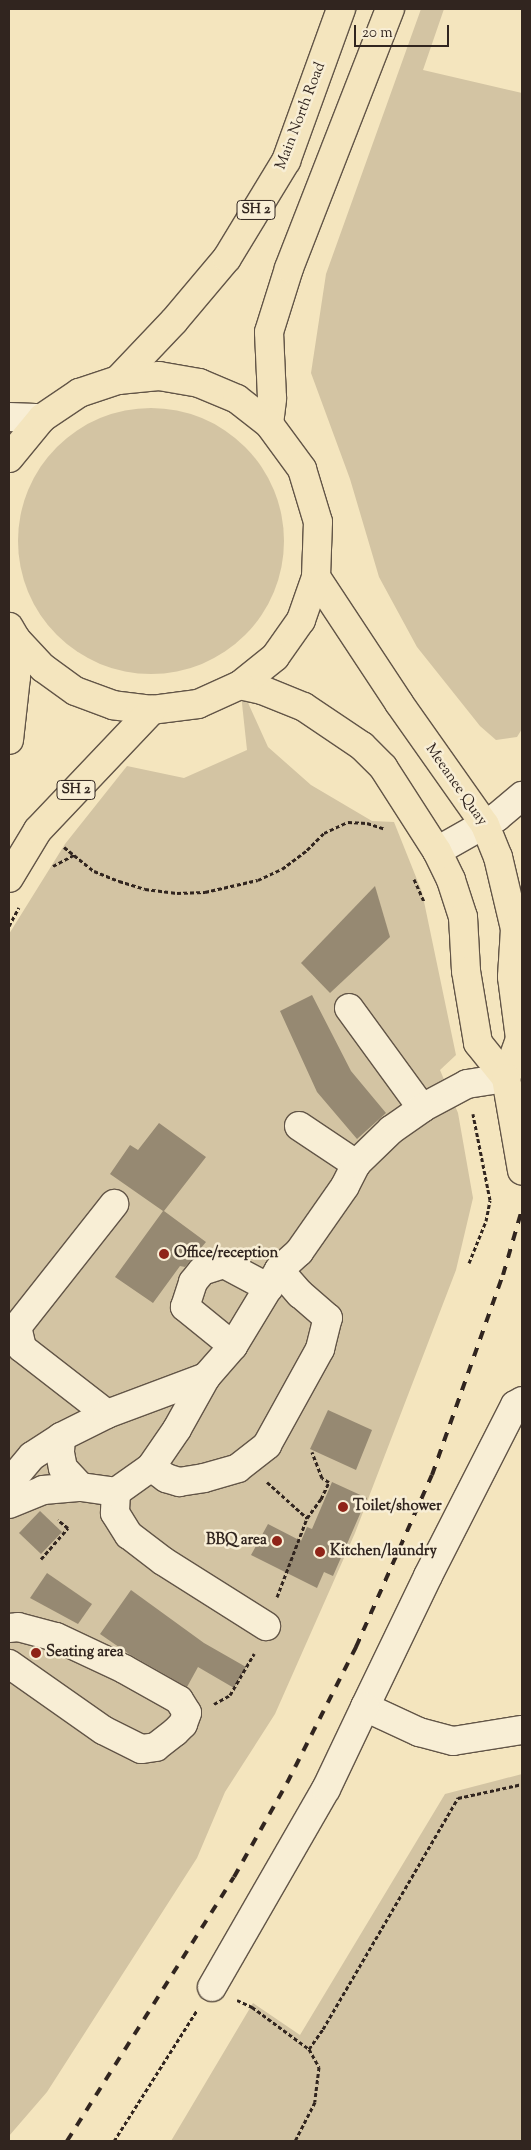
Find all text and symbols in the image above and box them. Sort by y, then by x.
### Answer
scale bar [356,15,451,47]
text: 20 m [362,23,393,44]
street label: Main North Road [272,60,330,172]
road number: SH 2 [236,198,276,222]
street label: Meeanee Quay [421,741,491,829]
road number: SH 2 [56,778,96,802]
place label: Office/reception [174,1245,278,1263]
marker: Office/reception [158,1248,170,1260]
place label: Toilet/shower [353,1498,442,1516]
marker: Toilet/shower [337,1501,349,1513]
place label: BBQ area [206,1532,267,1550]
marker: BBQ area [271,1535,283,1547]
place label: Kitchen/laundry [330,1543,437,1561]
marker: Kitchen/laundry [314,1546,326,1558]
place label: Seating area [46,1644,124,1662]
marker: Seating area [30,1647,42,1659]

